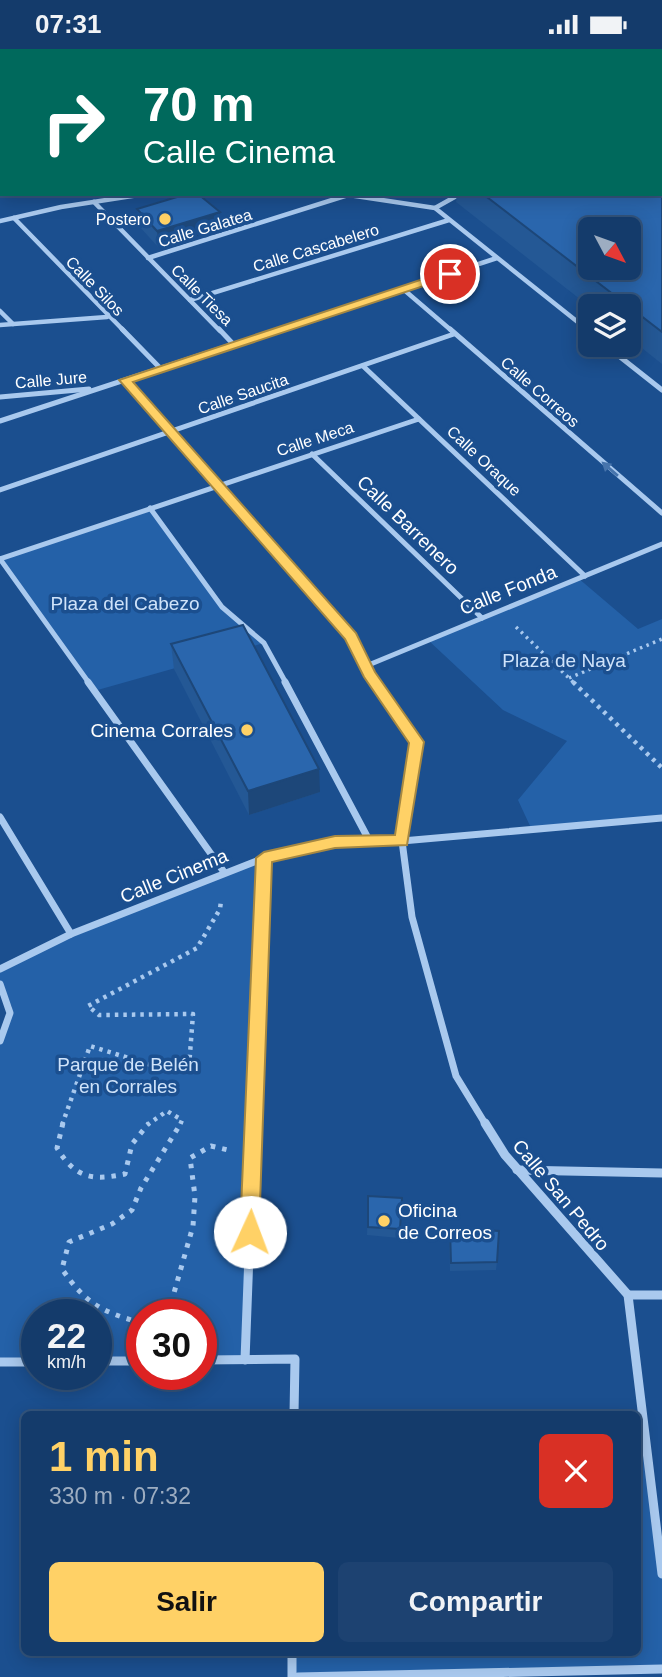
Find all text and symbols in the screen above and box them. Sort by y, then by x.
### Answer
text: 07:31 [35,9,102,39]
icon: right [28,77,119,168]
text: 70 m [143,77,255,131]
text: Calle Cinema [143,134,335,170]
street label: Calle Galatea [156,206,254,250]
place label: Postero [96,211,151,228]
marker: Postero [157,211,173,227]
north arrow [578,217,640,280]
map controls [578,217,641,357]
street label: Calle Cascabelero [251,221,381,275]
pin [420,244,480,304]
street label: Calle Silos [63,253,127,319]
icon: arrive [431,255,469,293]
street label: Calle Tiesa [168,261,236,329]
button: layers [578,294,641,357]
street label: Calle Correos [498,353,582,431]
street label: Calle Jure [14,368,88,392]
street label: Calle Saucita [196,371,290,417]
street label: Calle Meca [274,419,356,459]
street label: Calle Oraque [444,423,524,499]
one-way arrow [602,462,619,477]
street label: Calle Barrenero [353,471,463,579]
street label: Calle Fonda [457,561,560,619]
park label: Plaza del Cabezo [51,593,199,614]
park label: Plaza de Naya [502,650,626,671]
place label: Cinema Corrales [90,720,233,741]
marker: Cinema Corrales [239,722,255,738]
street label: Calle Cinema [117,845,231,907]
park label: Parque de Belén en Corrales [57,1054,199,1097]
street label: Calle San Pedro [508,1135,614,1255]
position arrow [213,1195,287,1269]
place label: Oficina de Correos [398,1200,492,1243]
marker: Oficina de Correos [376,1213,392,1229]
speed limit sign: 30 [126,1299,217,1390]
text: 22 [47,1316,86,1355]
text: km/h [47,1352,86,1372]
text: 1 min [49,1433,159,1480]
button: close [539,1434,613,1508]
text: 330 m · 07:32 [49,1483,191,1509]
button: Salir [49,1562,324,1642]
button: Compartir [338,1562,613,1642]

